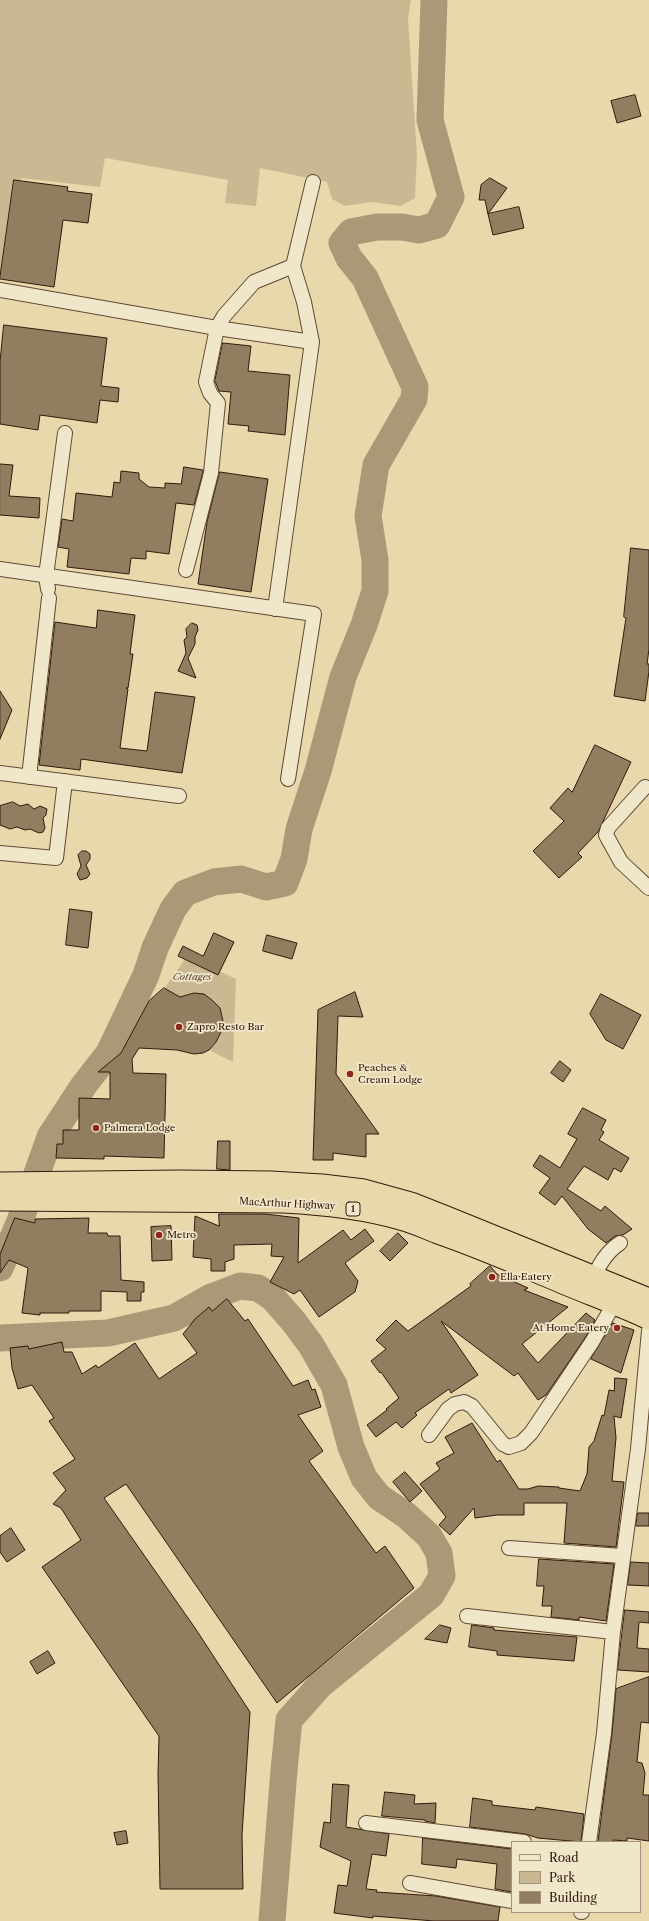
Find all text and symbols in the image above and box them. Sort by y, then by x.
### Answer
park label: Cottages [172,971,212,983]
place label: Zapro Resto Bar [187,1021,264,1033]
marker: Zapro Resto Bar [174,1022,184,1032]
place label: Peaches & Cream Lodge [358,1062,422,1086]
marker: Peaches & Cream Lodge [345,1069,355,1079]
place label: Palmera Lodge [104,1122,175,1134]
marker: Palmera Lodge [91,1123,101,1133]
street label: MacArthur Highway [239,1195,335,1213]
road number: 1 [346,1202,360,1216]
place label: Metro [167,1229,196,1241]
marker: Metro [154,1230,164,1240]
place label: Ella Eatery [500,1271,552,1283]
marker: Ella Eatery [487,1272,497,1282]
place label: At Home Eatery [532,1322,609,1334]
marker: At Home Eatery [612,1323,622,1333]
legend [511,1841,641,1913]
text: Road [549,1850,579,1865]
text: Park [549,1870,575,1885]
text: Building [549,1890,597,1905]

